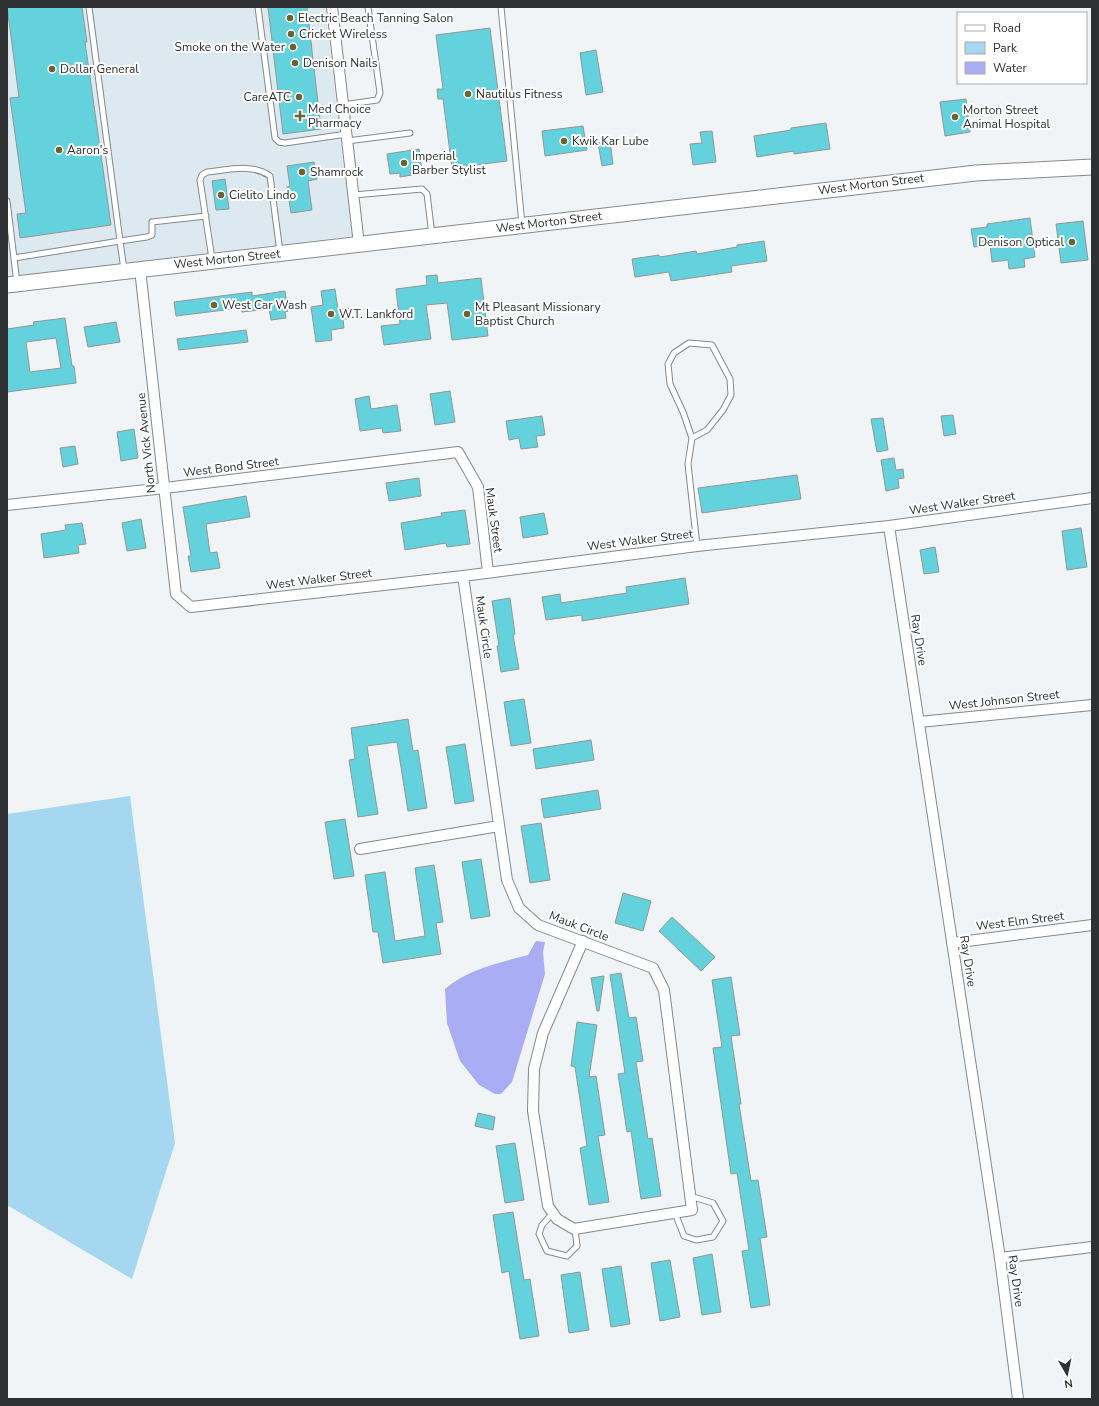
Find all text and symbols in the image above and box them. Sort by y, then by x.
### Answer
place label: Electric Beach Tanning Salon [298,10,453,26]
legend [957,12,1087,84]
marker: Electric Beach Tanning Salon [285,13,295,23]
text: Road [993,20,1021,36]
place label: Cricket Wireless [299,26,387,42]
marker: Cricket Wireless [286,29,296,39]
place label: Smoke on the Water [175,39,286,55]
text: Park [993,40,1018,56]
marker: Smoke on the Water [288,42,298,52]
place label: Denison Nails [303,55,378,71]
marker: Denison Nails [290,58,300,68]
text: Water [993,60,1027,76]
place label: Dollar General [60,61,139,77]
marker: Dollar General [47,64,57,74]
place label: Nautilus Fitness [476,86,563,102]
place label: CareATC [244,89,291,105]
marker: Nautilus Fitness [463,89,473,99]
marker: CareATC [294,92,304,102]
place label: Med Choice Pharmacy [308,101,371,131]
place label: Morton Street Animal Hospital [963,102,1051,132]
marker: Med Choice Pharmacy [295,111,305,121]
marker: Morton Street Animal Hospital [950,112,960,122]
place label: Kwik Kar Lube [572,133,649,149]
marker: Kwik Kar Lube [559,136,569,146]
place label: Aaron's [67,142,108,158]
marker: Aaron's [54,145,64,155]
place label: Imperial Barber Stylist [412,148,486,178]
marker: Imperial Barber Stylist [399,158,409,168]
place label: Shamrock [310,164,364,180]
marker: Shamrock [297,167,307,177]
street label: West Morton Street [817,169,926,198]
place label: Cielito Lindo [229,187,297,203]
marker: Cielito Lindo [216,190,226,200]
street label: West Morton Street [495,207,604,236]
place label: Denison Optical [978,234,1064,250]
marker: Denison Optical [1067,237,1077,247]
street label: West Morton Street [173,245,282,273]
place label: West Car Wash [222,297,307,313]
place label: Mt Pleasant Missionary Baptist Church [475,299,601,329]
marker: West Car Wash [209,300,219,310]
place label: W.T. Lankford [339,306,413,322]
marker: W.T. Lankford [326,309,336,319]
marker: Mt Pleasant Missionary Baptist Church [462,309,472,319]
street label: North Vick Avenue [133,392,159,494]
street label: West Bond Street [182,453,281,481]
street label: Mauk Street [482,487,507,554]
street label: West Walker Street [908,488,1017,518]
street label: West Walker Street [586,525,695,554]
street label: West Walker Street [265,564,374,593]
street label: Mauk Circle [472,595,496,659]
street label: Ray Drive [907,613,931,667]
street label: West Johnson Street [948,686,1061,714]
street label: Mauk Circle [547,907,611,945]
street label: West Elm Street [975,908,1066,934]
street label: Ray Drive [956,934,980,988]
street label: Ray Drive [1004,1254,1028,1308]
north arrow [1047,1354,1087,1394]
text: N [1063,1375,1074,1391]

